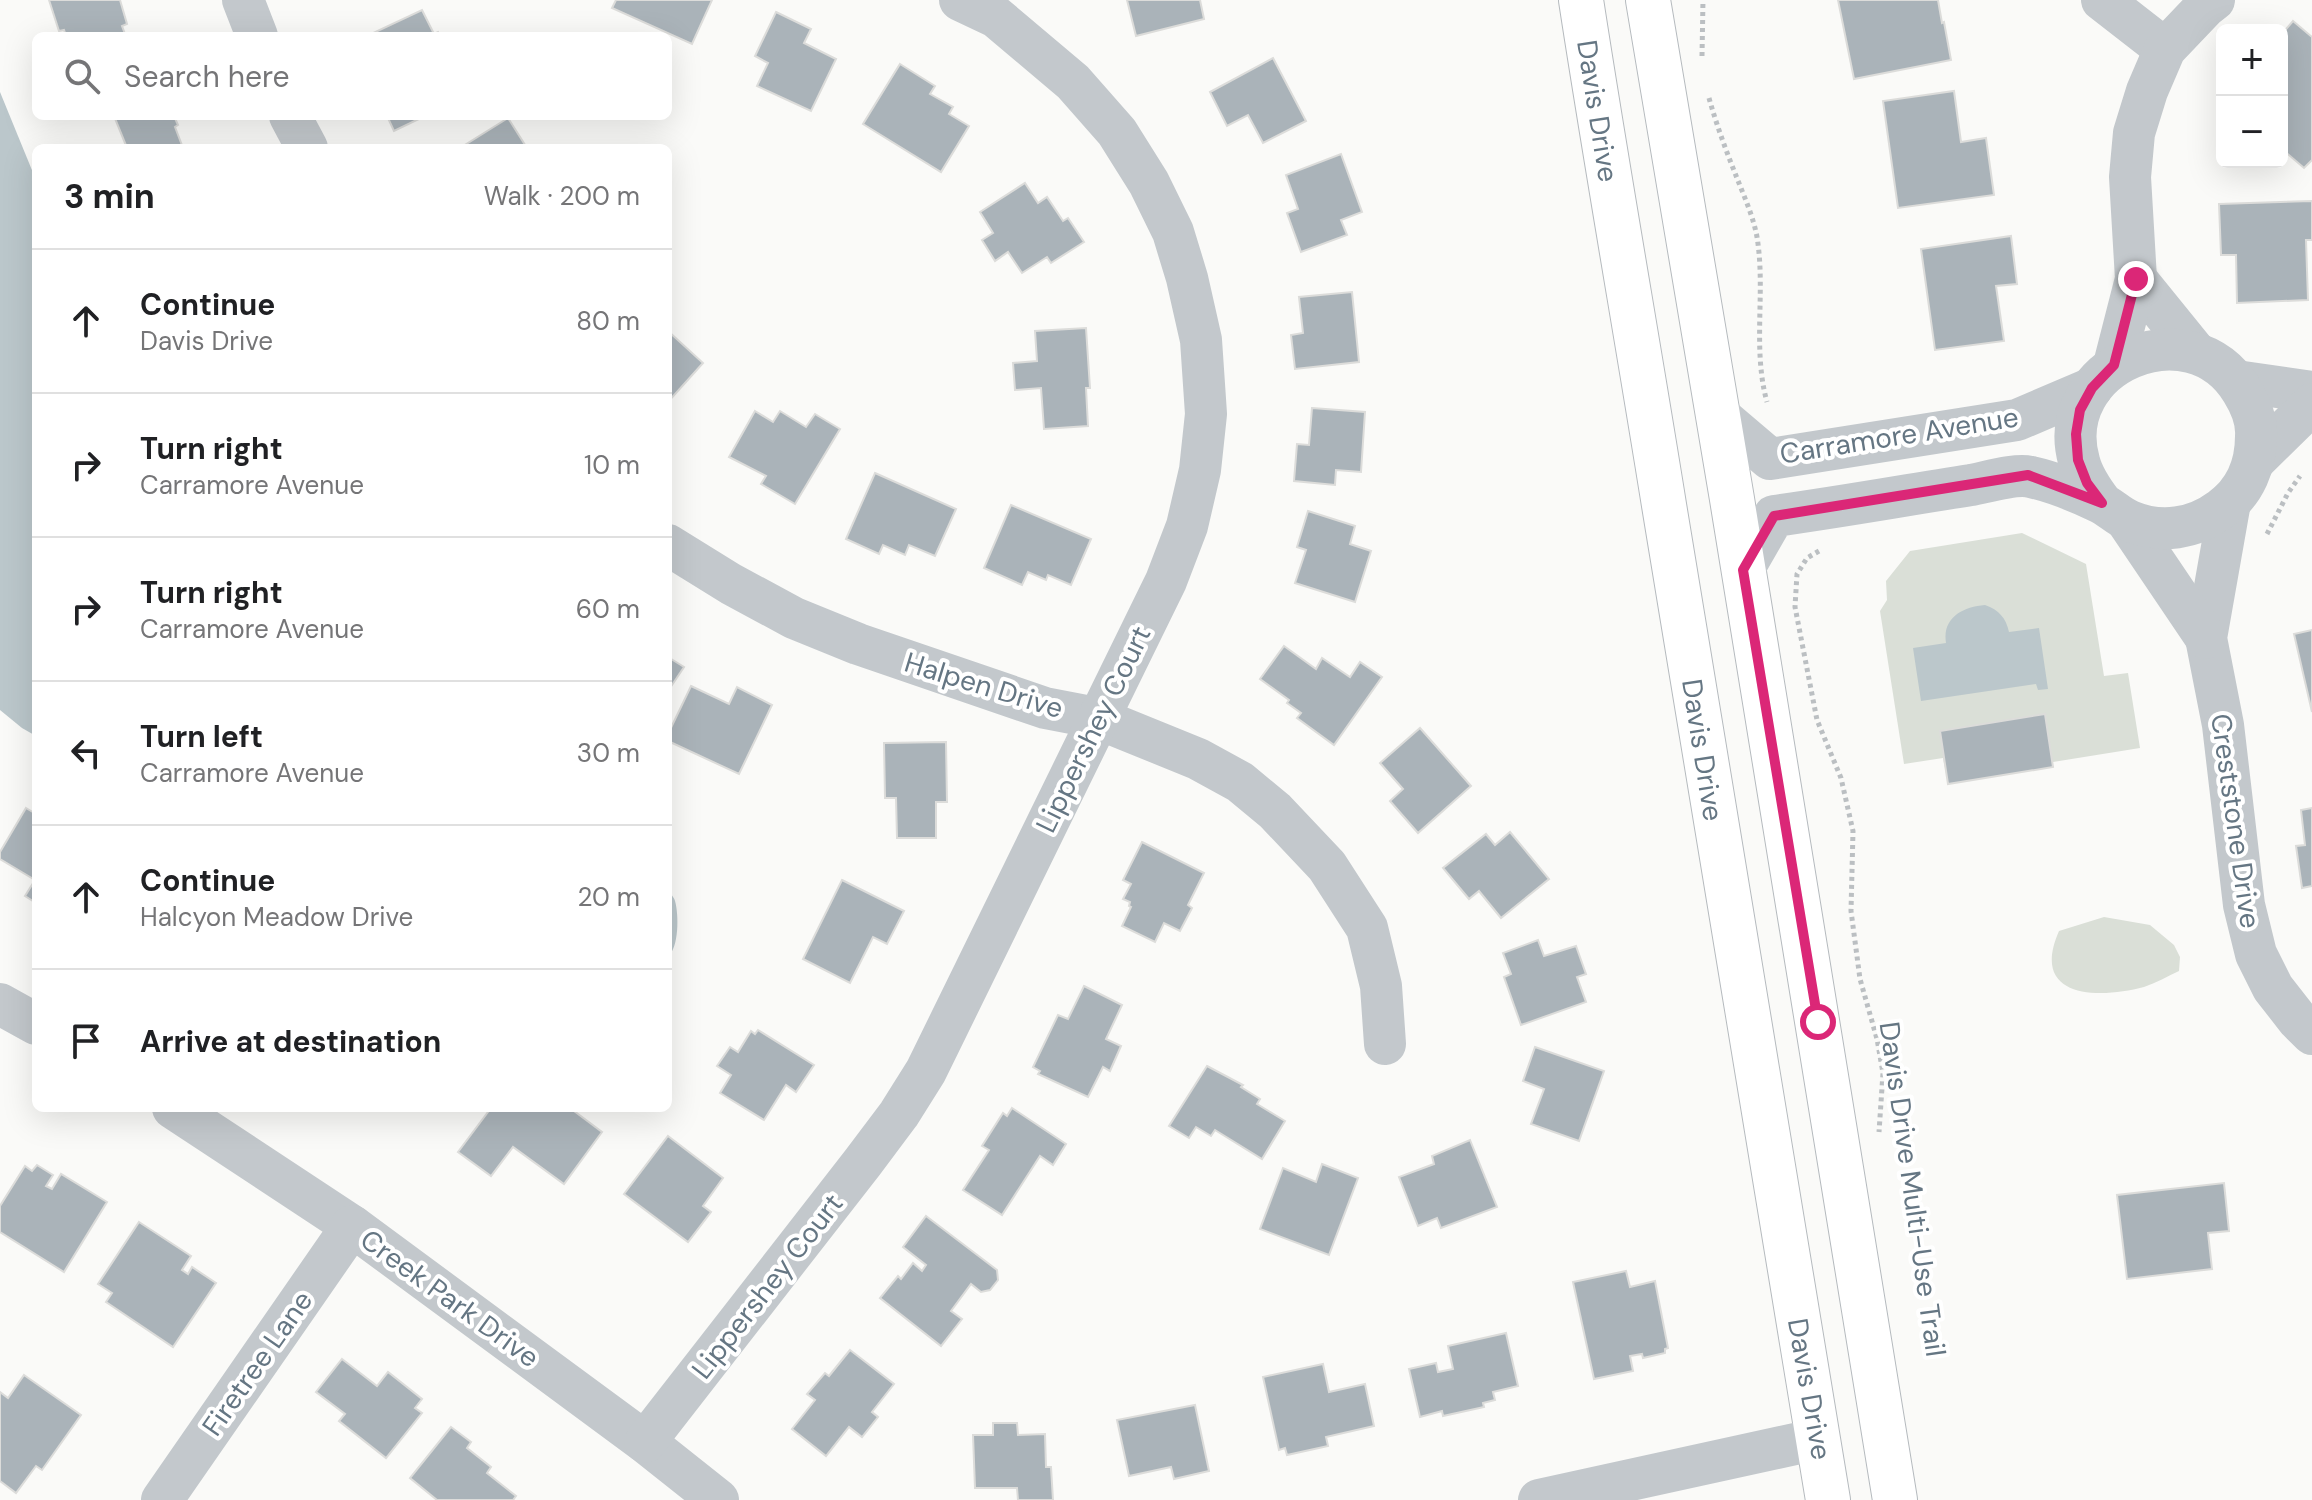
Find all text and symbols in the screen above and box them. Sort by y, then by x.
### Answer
map controls [2216,24,2288,168]
button: + [2216,24,2288,96]
search box [32,32,672,120]
street label: Davis Drive [1568,37,1627,185]
icon: search [60,54,104,98]
text: Search here [124,57,290,96]
button: − [2216,96,2288,168]
text: 3 min [64,174,155,219]
text: Walk · 200 m [484,179,640,213]
route end [2118,261,2154,297]
text: Continue [140,285,275,324]
icon: ahead [64,299,108,343]
text: 80 m [576,304,640,338]
text: Davis Drive [140,324,273,358]
street label: Carramore Avenue [1777,398,2021,473]
text: Turn right [140,429,283,468]
icon: right [64,443,108,487]
text: 10 m [584,448,640,482]
text: Carramore Avenue [140,468,364,502]
text: Turn right [140,573,283,612]
icon: right [64,587,108,631]
text: 60 m [576,592,640,626]
text: Carramore Avenue [140,612,364,646]
street label: Lippershey Court [1027,620,1159,839]
street label: Halpen Drive [900,644,1068,727]
street label: Davis Drive [1673,676,1732,824]
street label: Creststone Drive [2202,711,2269,931]
text: Turn left [140,717,263,756]
icon: left [64,731,108,775]
text: 30 m [577,736,640,770]
text: Carramore Avenue [140,756,364,790]
text: Continue [140,861,275,900]
icon: ahead [64,875,108,919]
text: 20 m [577,880,640,914]
text: Halcyon Meadow Drive [140,900,413,934]
route start [1800,1004,1836,1040]
icon: arrive [64,1019,108,1063]
street label: Davis Drive Multi-Use Trail [1871,1019,1954,1359]
text: Arrive at destination [140,1022,441,1061]
street label: Lippershey Court [683,1186,851,1386]
street label: Creek Park Drive [353,1221,546,1376]
street label: Firetree Lane [194,1283,321,1443]
street label: Davis Drive [1779,1315,1840,1463]

